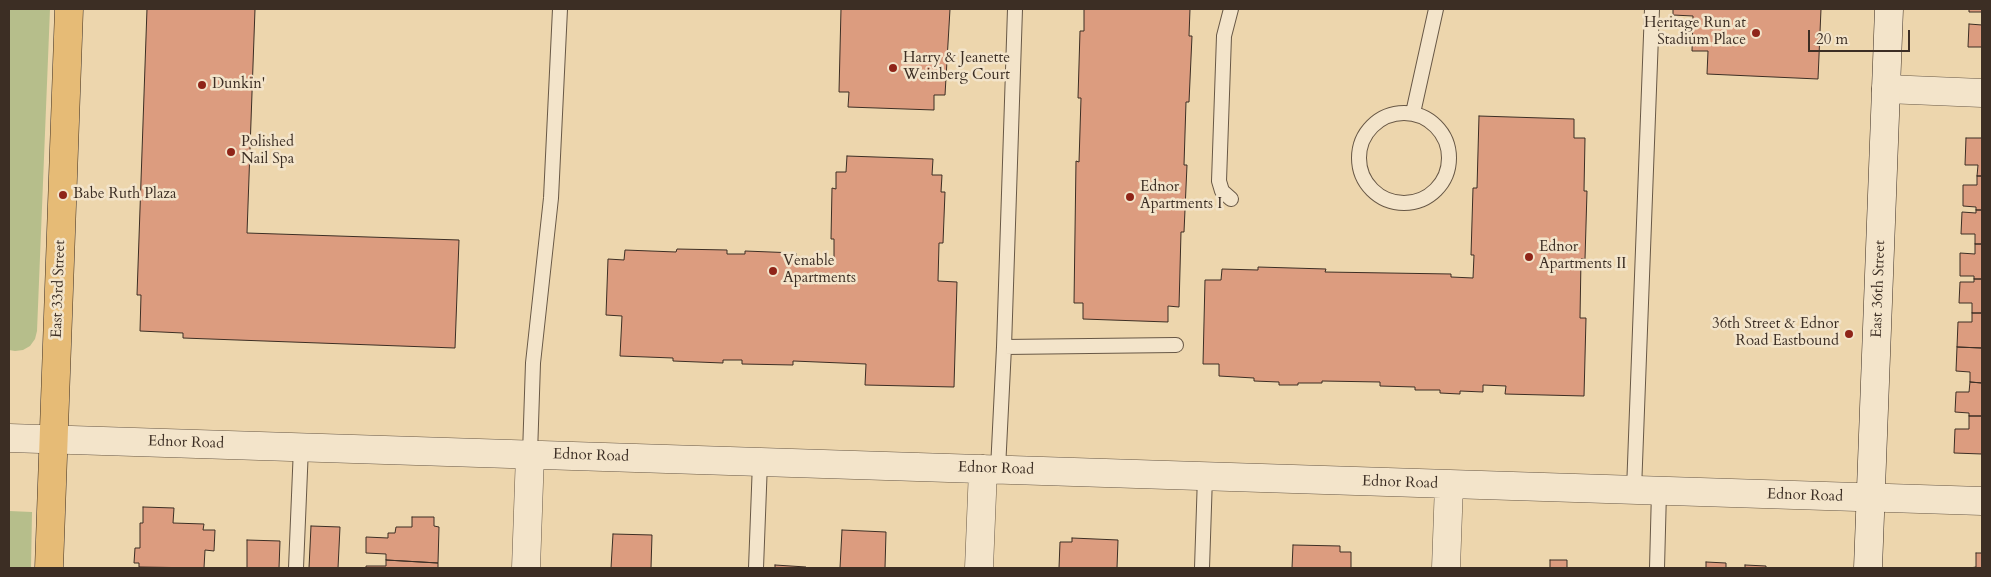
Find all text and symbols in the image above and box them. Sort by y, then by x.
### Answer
place label: Heritage Run at Stadium Place [1644,15,1746,50]
scale bar [1811,20,1914,52]
marker: Heritage Run at Stadium Place [1750,27,1762,39]
text: 20 m [1816,29,1848,49]
place label: Harry & Jeanette Weinberg Court [903,50,1010,85]
marker: Harry & Jeanette Weinberg Court [887,62,899,74]
place label: Dunkin' [212,76,265,94]
marker: Dunkin' [196,79,208,91]
place label: Polished Nail Spa [241,134,294,169]
marker: Polished Nail Spa [225,146,237,158]
place label: Ednor Apartments I [1140,179,1222,214]
place label: Babe Ruth Plaza [73,186,177,204]
marker: Babe Ruth Plaza [57,189,69,201]
marker: Ednor Apartments I [1124,191,1136,203]
street label: East 33rd Street [48,239,70,339]
place label: Ednor Apartments II [1539,239,1626,274]
street label: East 36th Street [1868,240,1890,338]
marker: Ednor Apartments II [1523,251,1535,263]
place label: Venable Apartments [783,253,856,288]
marker: Venable Apartments [767,265,779,277]
place label: 36th Street & Ednor Road Eastbound [1712,316,1839,351]
marker: 36th Street & Ednor Road Eastbound [1843,328,1855,340]
street label: Ednor Road [148,433,224,453]
street label: Ednor Road [553,446,629,466]
street label: Ednor Road [958,459,1034,479]
street label: Ednor Road [1362,473,1438,493]
street label: Ednor Road [1767,486,1843,506]

